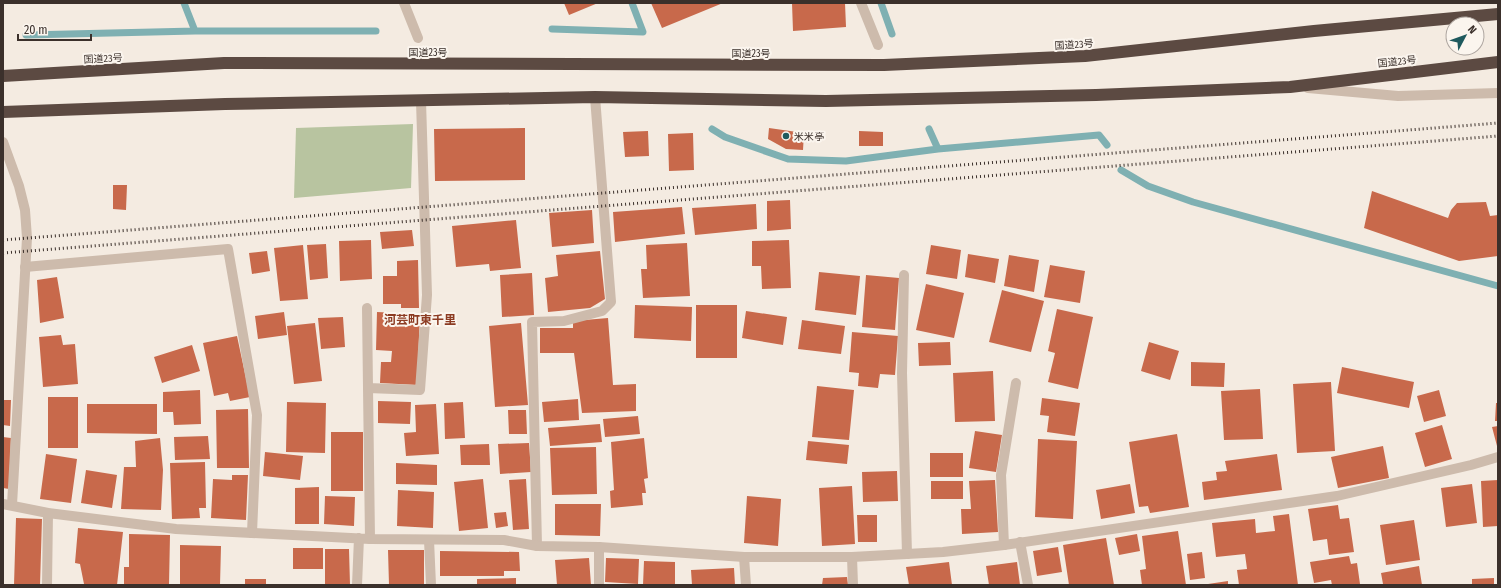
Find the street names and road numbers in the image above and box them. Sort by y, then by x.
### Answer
street label: 国道23号 [1054,38,1094,52]
street label: 国道23号 [409,47,447,59]
street label: 国道23号 [732,48,770,60]
street label: 国道23号 [83,52,123,66]
street label: 国道23号 [1377,54,1417,70]

